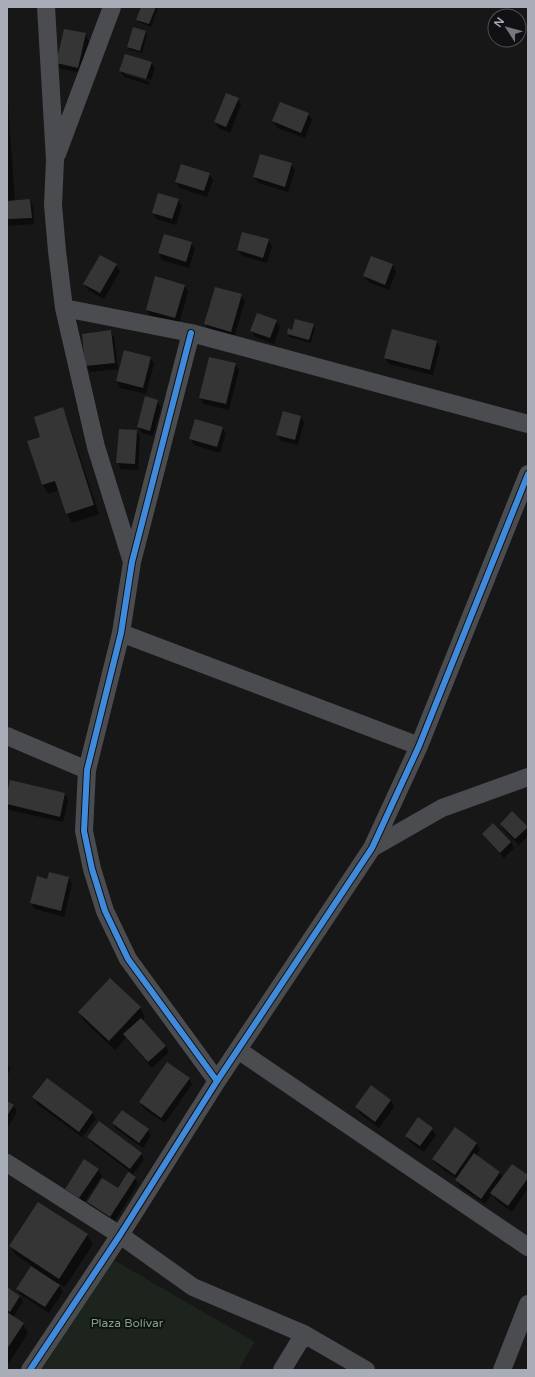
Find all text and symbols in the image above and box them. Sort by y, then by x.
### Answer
north arrow [487,8,527,48]
text: N [491,15,507,30]
park label: Plaza Bolívar [91,1316,164,1330]

